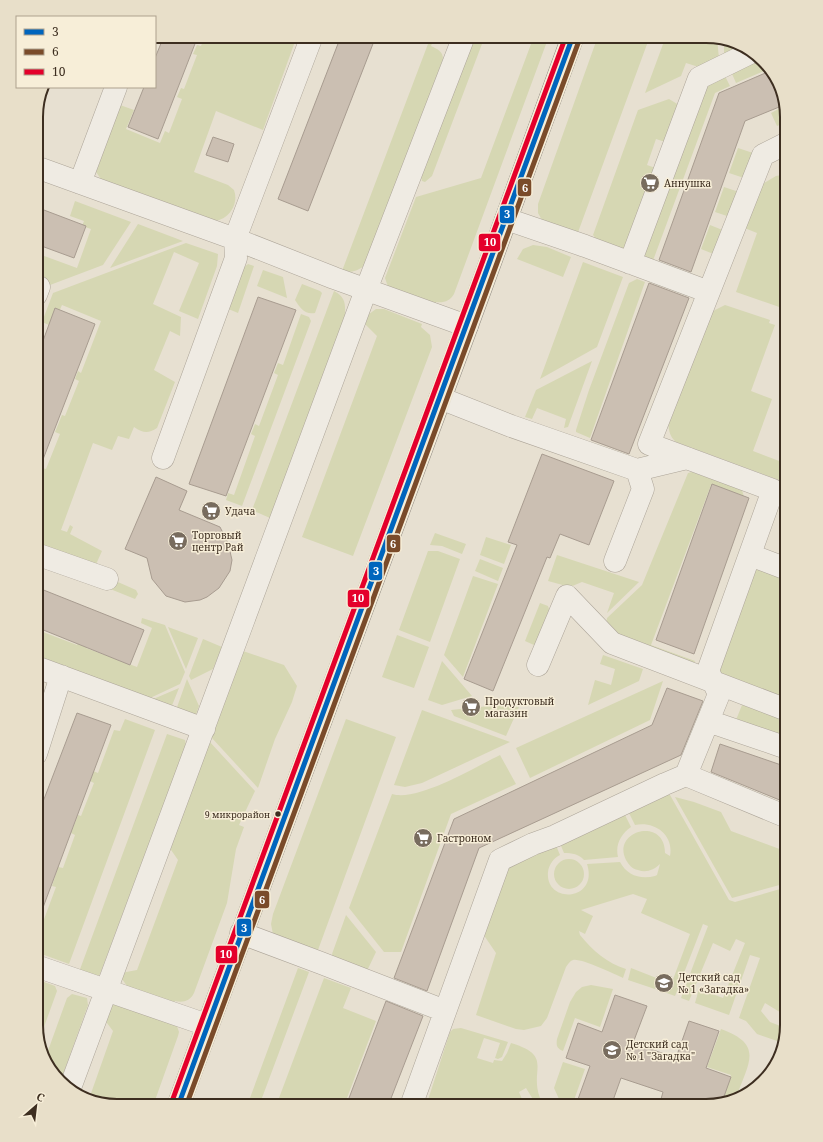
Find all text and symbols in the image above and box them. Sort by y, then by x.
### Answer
legend [16,16,156,88]
text: 3 [52,23,59,40]
text: 6 [52,43,59,60]
text: 10 [52,63,66,80]
supermarket icon: Аннушка [639,172,661,194]
place label: Аннушка [664,176,711,190]
line badge: 6 [517,178,532,197]
text: 6 [522,180,528,195]
line badge: 3 [499,205,515,224]
text: 3 [504,206,510,221]
line badge: 10 [478,233,501,252]
text: 10 [484,234,496,249]
supermarket icon: Удача [200,500,222,522]
place label: Удача [225,504,256,518]
place label: Торговый центр Рай [192,528,244,554]
supermarket icon: Торговый центр Рай [167,530,189,552]
line badge: 6 [386,534,401,553]
text: 6 [390,536,396,551]
line badge: 3 [368,561,383,581]
text: 3 [373,563,379,578]
line badge: 10 [347,589,370,608]
text: 10 [352,590,364,605]
place label: Продуктовый магазин [485,694,555,720]
supermarket icon: Продуктовый магазин [460,696,482,718]
place label: 9 микрорайон [205,808,270,821]
marker: 9 микрорайон [273,809,283,819]
supermarket icon: Гастроном [412,827,434,849]
place label: Гастроном [437,831,491,845]
line badge: 6 [254,890,270,909]
text: 6 [259,892,265,907]
line badge: 3 [236,918,252,937]
text: 3 [241,920,247,935]
line badge: 10 [215,945,238,964]
text: 10 [220,946,232,961]
place label: Детский сад № 1 «Загадка» [678,970,749,996]
school or university icon: Детский сад № 1 «Загадка» [653,972,675,994]
place label: Детский сад № 1 "Загадка" [626,1037,695,1063]
school or university icon: Детский сад № 1 "Загадка" [601,1039,623,1061]
north arrow [16,1086,56,1126]
text: С [34,1088,48,1105]

